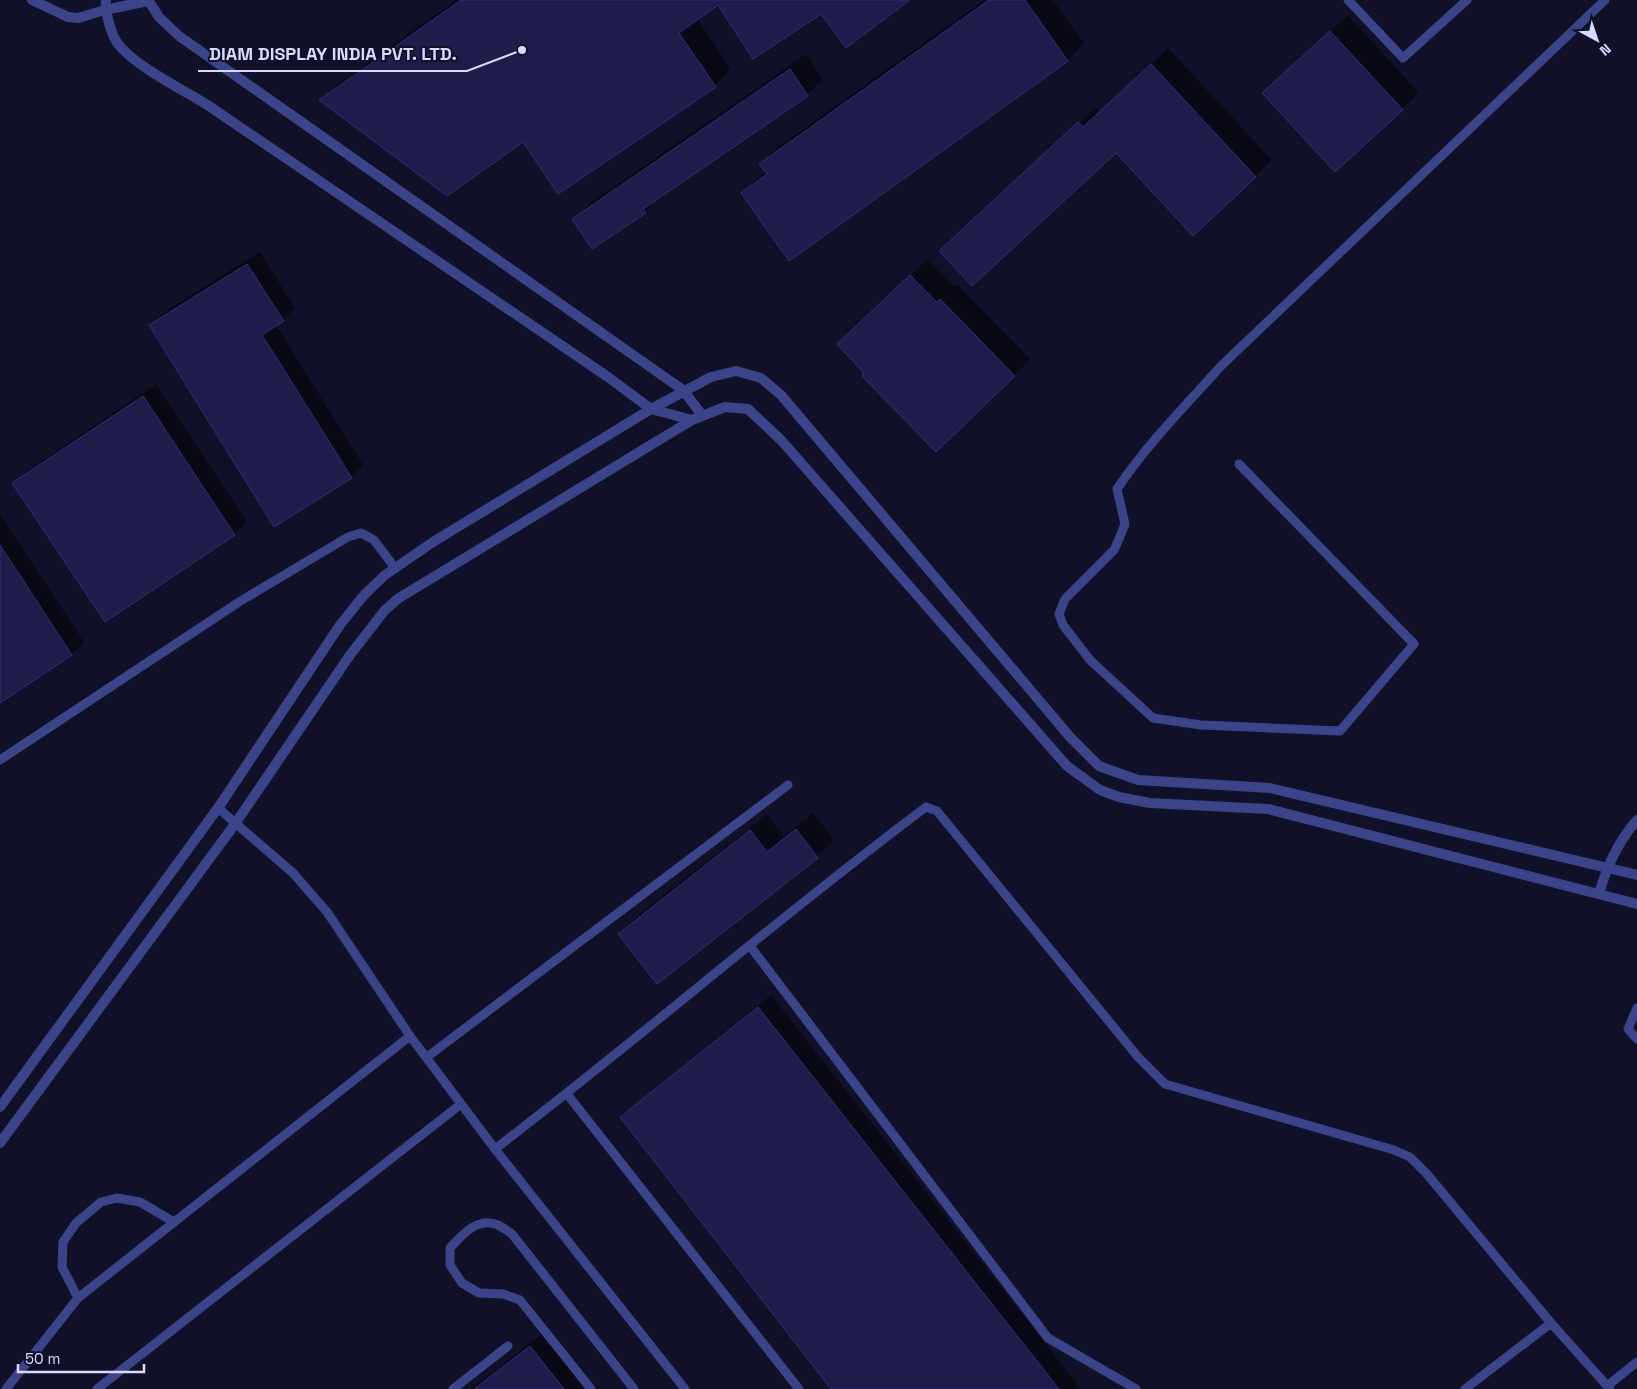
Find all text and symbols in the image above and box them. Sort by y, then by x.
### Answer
north arrow [1572,15,1622,65]
callout: DIAM DISPLAY INDIA PVT. LTD. [198,38,467,71]
text: N [1596,40,1615,60]
text: DIAM DISPLAY INDIA PVT. LTD. [209,42,457,65]
scale bar [18,1342,144,1374]
text: 50 m [25,1349,60,1368]

